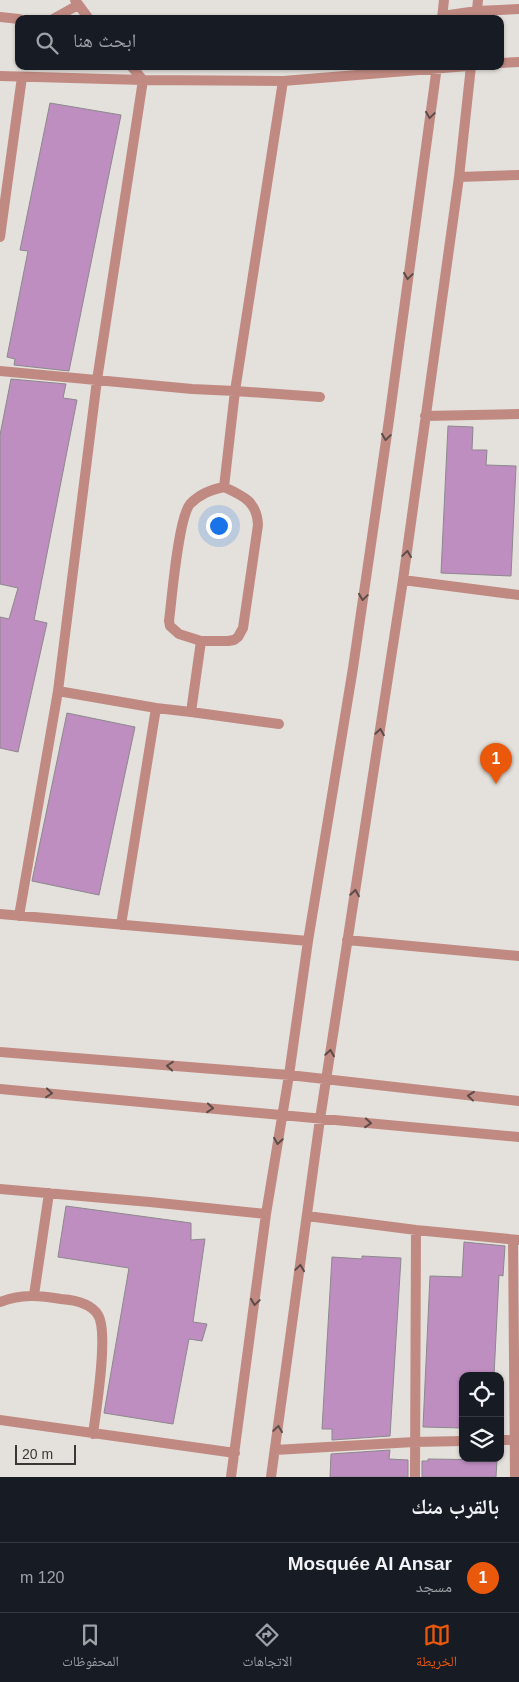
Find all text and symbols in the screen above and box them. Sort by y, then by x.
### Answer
search box [15,15,504,70]
icon: search [33,29,61,57]
text: ابحث هنا [73,30,136,51]
one-way arrow [425,111,436,119]
one-way arrow [403,272,414,280]
one-way arrow [382,432,392,441]
your location [206,513,232,539]
one-way arrow [401,550,411,559]
one-way arrow [358,594,369,602]
one-way arrow [374,728,384,737]
pin: 1 [480,743,512,784]
one-way arrow [349,888,359,897]
one-way arrow [324,1049,334,1058]
one-way arrow [166,1061,174,1072]
one-way arrow [45,1088,53,1099]
one-way arrow [466,1091,474,1102]
one-way arrow [207,1102,215,1113]
one-way arrow [364,1117,372,1128]
one-way arrow [273,1136,283,1145]
one-way arrow [294,1263,305,1271]
one-way arrow [250,1298,261,1306]
map controls [459,1372,504,1462]
button: locate [459,1372,504,1417]
button: layers [459,1417,504,1462]
one-way arrow [272,1424,282,1433]
scale bar [15,1442,76,1465]
text: 20 m [22,1446,53,1462]
text: بالقرب منك [411,1495,499,1518]
text: Mosquée Al Ansar [288,1553,452,1574]
text: 120 m [20,1569,64,1586]
text: 1 [479,1569,487,1586]
text: مسجد [416,1578,452,1595]
tab: المحفوظات [62,1621,119,1675]
tab: الاتجاهات [243,1621,292,1675]
tab: الخريطة [416,1621,457,1675]

